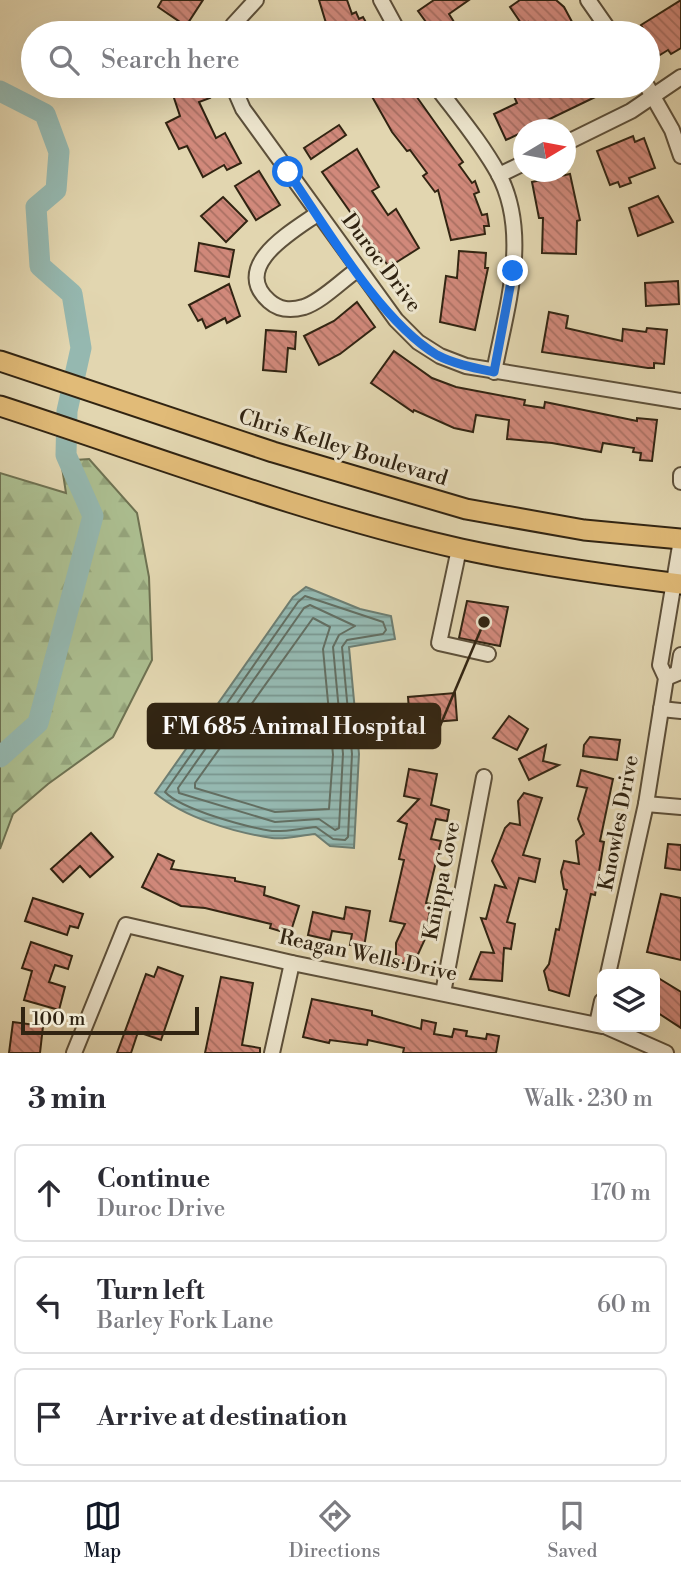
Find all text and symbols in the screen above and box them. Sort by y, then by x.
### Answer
search box [21,21,660,98]
icon: search [45,41,83,79]
text: Search here [101,44,240,76]
north arrow [513,119,576,182]
route start [272,156,303,187]
street label: Duroc Drive [335,208,427,318]
route end [497,255,528,286]
street label: Chris Kelley Boulevard [235,404,451,492]
callout: FM 685 Animal Hospital [148,704,440,748]
text: FM 685 Animal Hospital [162,713,426,741]
street label: Knowles Drive [593,753,645,893]
street label: Knippa Cove [418,819,466,943]
street label: Reagan Wells Drive [276,924,460,988]
map controls [597,969,660,1032]
button: layers [597,969,660,1032]
scale bar [21,1004,200,1036]
text: 100 m [32,1007,85,1031]
text: 3 min [28,1080,106,1118]
text: Walk · 230 m [524,1085,653,1113]
text: Continue [97,1163,210,1195]
icon: ahead [30,1174,68,1212]
text: 170 m [591,1179,651,1207]
text: Duroc Drive [97,1195,225,1223]
text: Turn left [97,1275,205,1307]
icon: left [30,1286,68,1324]
text: 60 m [597,1291,651,1319]
text: Barley Fork Lane [97,1307,274,1335]
icon: arrive [30,1398,68,1436]
text: Arrive at destination [97,1401,347,1433]
tab: Map [84,1497,122,1563]
tab: Directions [289,1497,380,1563]
tab: Saved [548,1497,597,1563]

